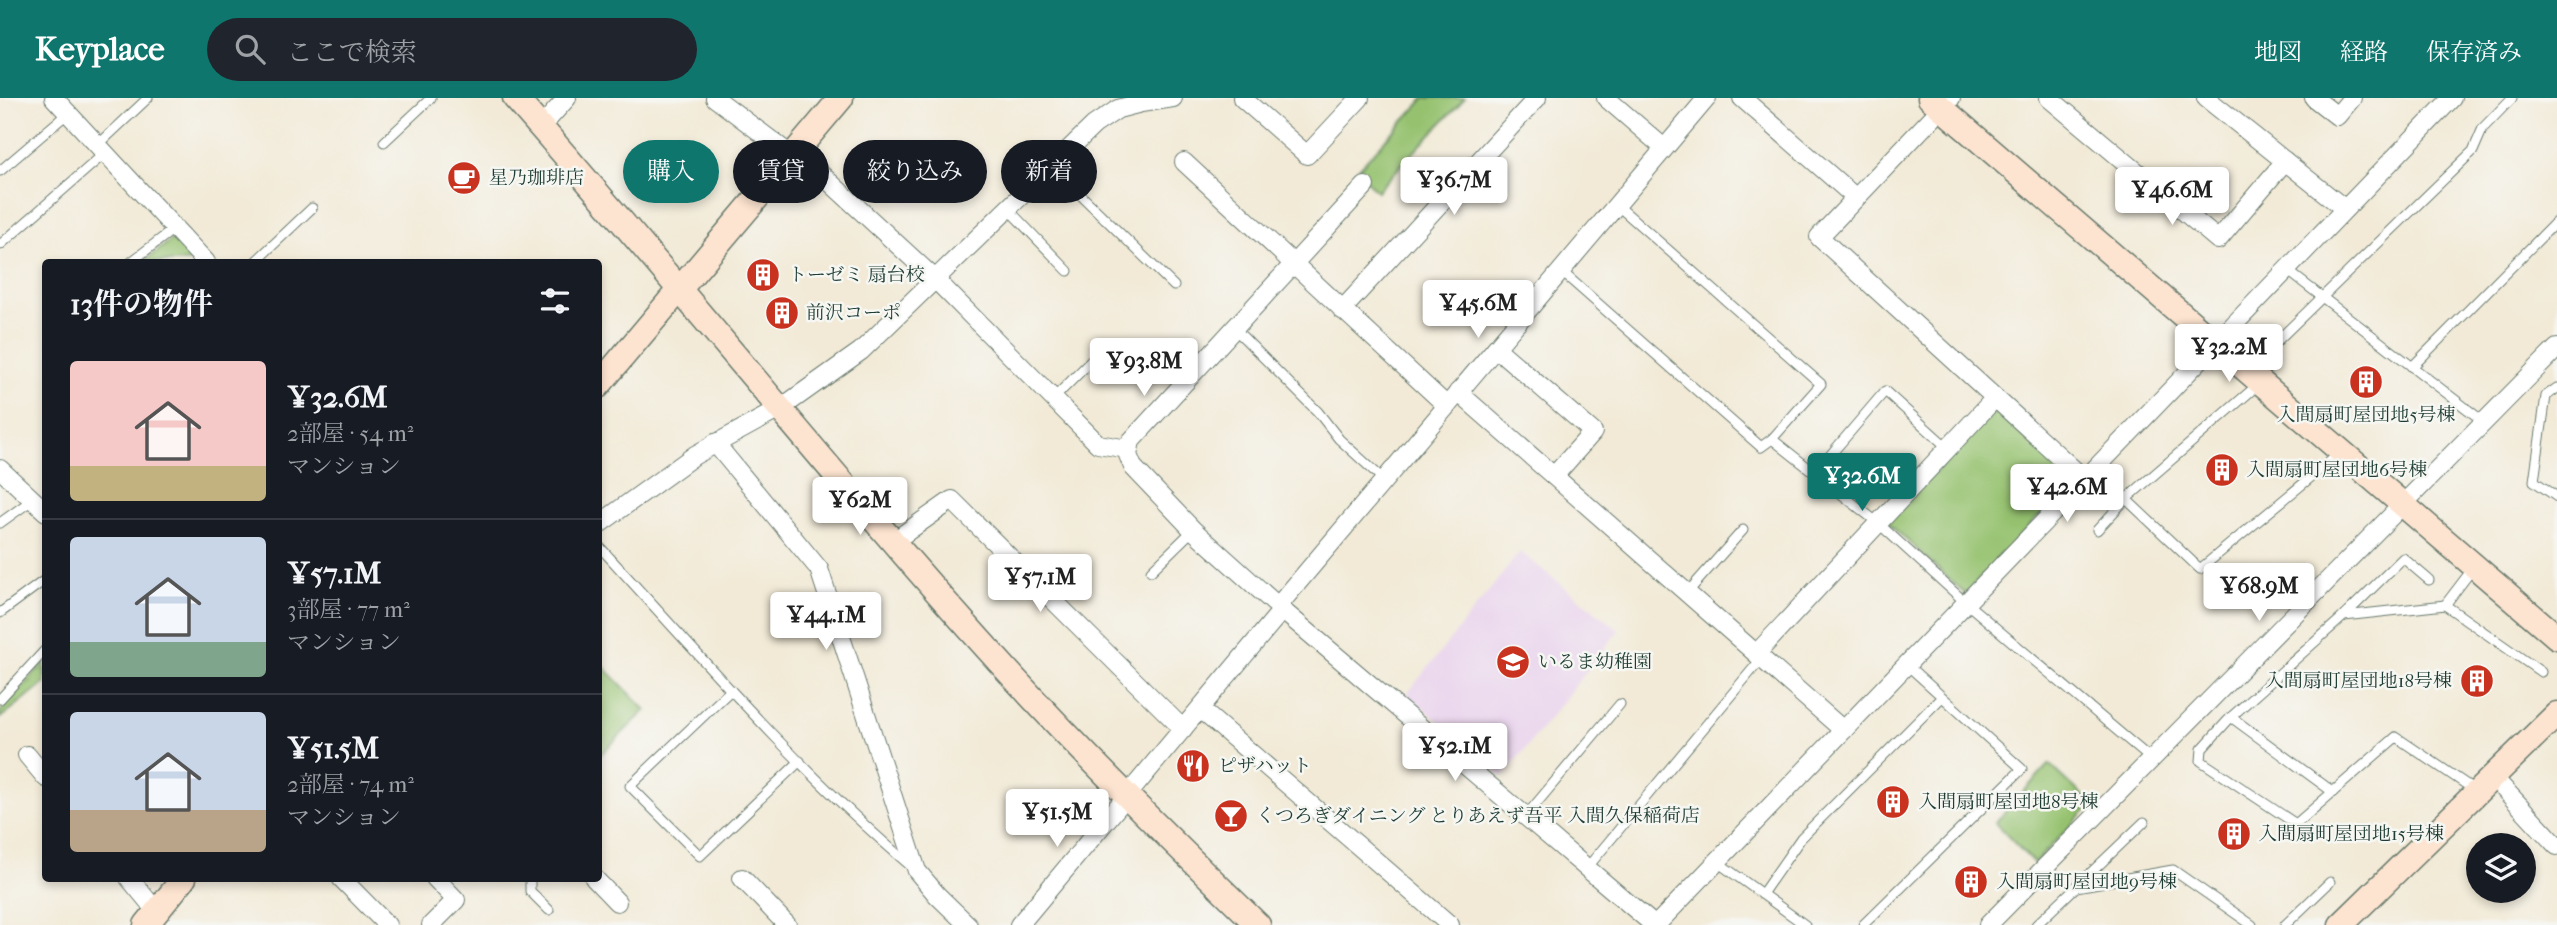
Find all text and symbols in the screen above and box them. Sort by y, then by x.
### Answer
search box [207,18,697,81]
text: Keyplace [35,30,165,69]
icon: search [231,30,269,68]
text: ここで検索 [287,37,417,68]
text: 地図 [2254,38,2302,66]
text: 経路 [2340,38,2388,66]
text: 保存済み [2426,38,2522,66]
chip: 購入 [623,140,719,203]
chip: 賃貸 [733,140,829,203]
chip: 絞り込み [843,140,987,203]
chip: 新着 [1001,140,1097,203]
pin: ¥36.7M [1397,158,1511,217]
cafe icon: 星乃珈琲店 [445,159,483,197]
text: ¥36.7M [1416,166,1492,193]
place label: 星乃珈琲店 [489,167,584,189]
pin: ¥46.6M [2115,167,2229,227]
text: ¥46.6M [2131,176,2213,203]
building icon: トーゼミ 扇台校 [744,256,782,294]
place label: トーゼミ 扇台校 [788,264,925,286]
pin: ¥45.6M [1421,280,1535,340]
icon: filters [536,282,574,320]
text: 13件の物件 [70,287,213,322]
text: ¥45.6M [1439,289,1517,316]
building icon: 前沢コーポ [763,294,801,332]
place label: 前沢コーポ [806,302,901,324]
pin: ¥32.2M [2172,324,2286,384]
text: ¥32.2M [2191,333,2267,360]
pin: ¥93.8M [1087,338,1201,398]
text: ¥93.8M [1106,347,1182,374]
building icon: 入間扇町屋団地5号棟 [2347,363,2385,401]
text: ¥32.6M [287,380,388,415]
icon: home [126,389,210,473]
place label: 入間扇町屋団地5号棟 [2276,404,2456,426]
text: 2部屋 · 54 m² [287,420,413,447]
building icon: 入間扇町屋団地6号棟 [2203,451,2241,489]
text: マンション [287,453,401,480]
pin: ¥32.6M [1805,454,1919,513]
place label: 入間扇町屋団地6号棟 [2246,459,2427,481]
text: ¥32.6M [1823,462,1901,489]
pin: ¥42.6M [2010,464,2124,524]
text: ¥42.6M [2026,473,2108,500]
pin: ¥62M [819,478,901,537]
text: ¥62M [828,486,892,513]
pin: ¥57.1M [983,554,1097,614]
text: ¥57.1M [287,556,381,591]
text: ¥57.1M [1004,563,1076,590]
pin: ¥68.9M [2202,564,2316,623]
icon: home [126,565,210,649]
text: ¥68.9M [2219,572,2299,599]
pin: ¥44.1M [769,592,883,652]
text: 3部屋 · 77 m² [287,596,410,623]
text: ¥44.1M [786,601,866,628]
text: マンション [287,629,401,656]
school or university icon: いるま幼稚園 [1494,643,1532,681]
place label: いるま幼稚園 [1538,651,1652,673]
building icon: 入間扇町屋団地18号棟 [2458,662,2496,700]
place label: 入間扇町屋団地18号棟 [2265,670,2452,692]
pin: ¥52.1M [1398,724,1512,783]
text: ¥51.5M [287,731,379,766]
text: ¥52.1M [1418,732,1492,759]
icon: home [126,740,210,824]
restaurant icon: ピザハット [1174,747,1212,785]
place label: ピザハット [1218,755,1312,777]
text: 2部屋 · 74 m² [287,771,414,798]
building icon: 入間扇町屋団地8号棟 [1874,783,1912,821]
pin: ¥51.5M [1000,790,1114,849]
place label: 入間扇町屋団地8号棟 [1918,791,2099,813]
bar icon: くつろぎダイニング とりあえず吾平 入間久保稲荷店 [1212,797,1250,835]
text: ¥51.5M [1022,798,1092,825]
text: マンション [287,804,401,831]
place label: くつろぎダイニング とりあえず吾平 入間久保稲荷店 [1256,805,1700,827]
building icon: 入間扇町屋団地15号棟 [2215,815,2253,853]
place label: 入間扇町屋団地15号棟 [2258,823,2444,845]
map controls [2466,833,2536,903]
button: layers [2466,833,2536,903]
building icon: 入間扇町屋団地9号棟 [1952,863,1990,901]
place label: 入間扇町屋団地9号棟 [1996,871,2177,893]

